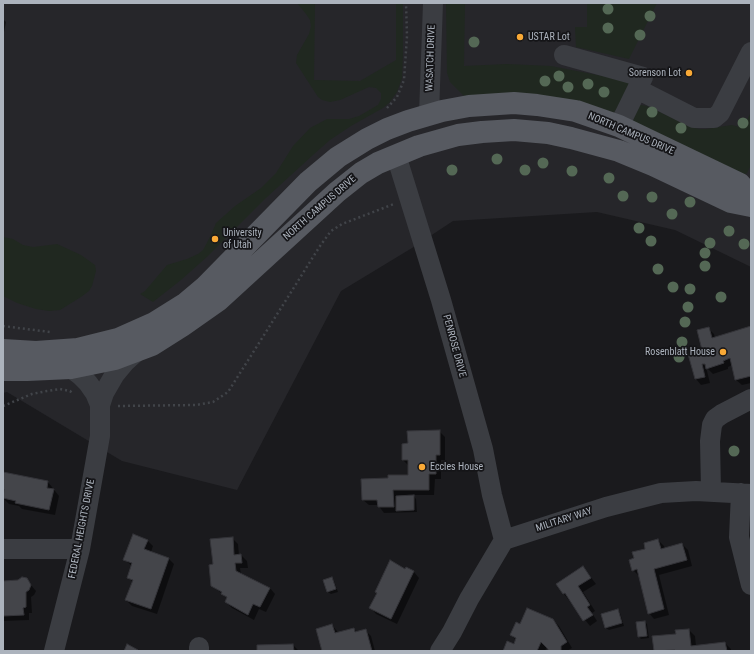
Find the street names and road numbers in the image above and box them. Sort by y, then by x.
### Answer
street label: WASATCH DRIVE [424,24,438,92]
street label: NORTH CAMPUS DRIVE [586,110,676,158]
street label: NORTH CAMPUS DRIVE [281,173,359,243]
street label: PENROSE DRIVE [440,313,468,379]
street label: FEDERAL HEIGHTS DRIVE [66,478,98,580]
street label: MILITARY WAY [534,505,594,535]

